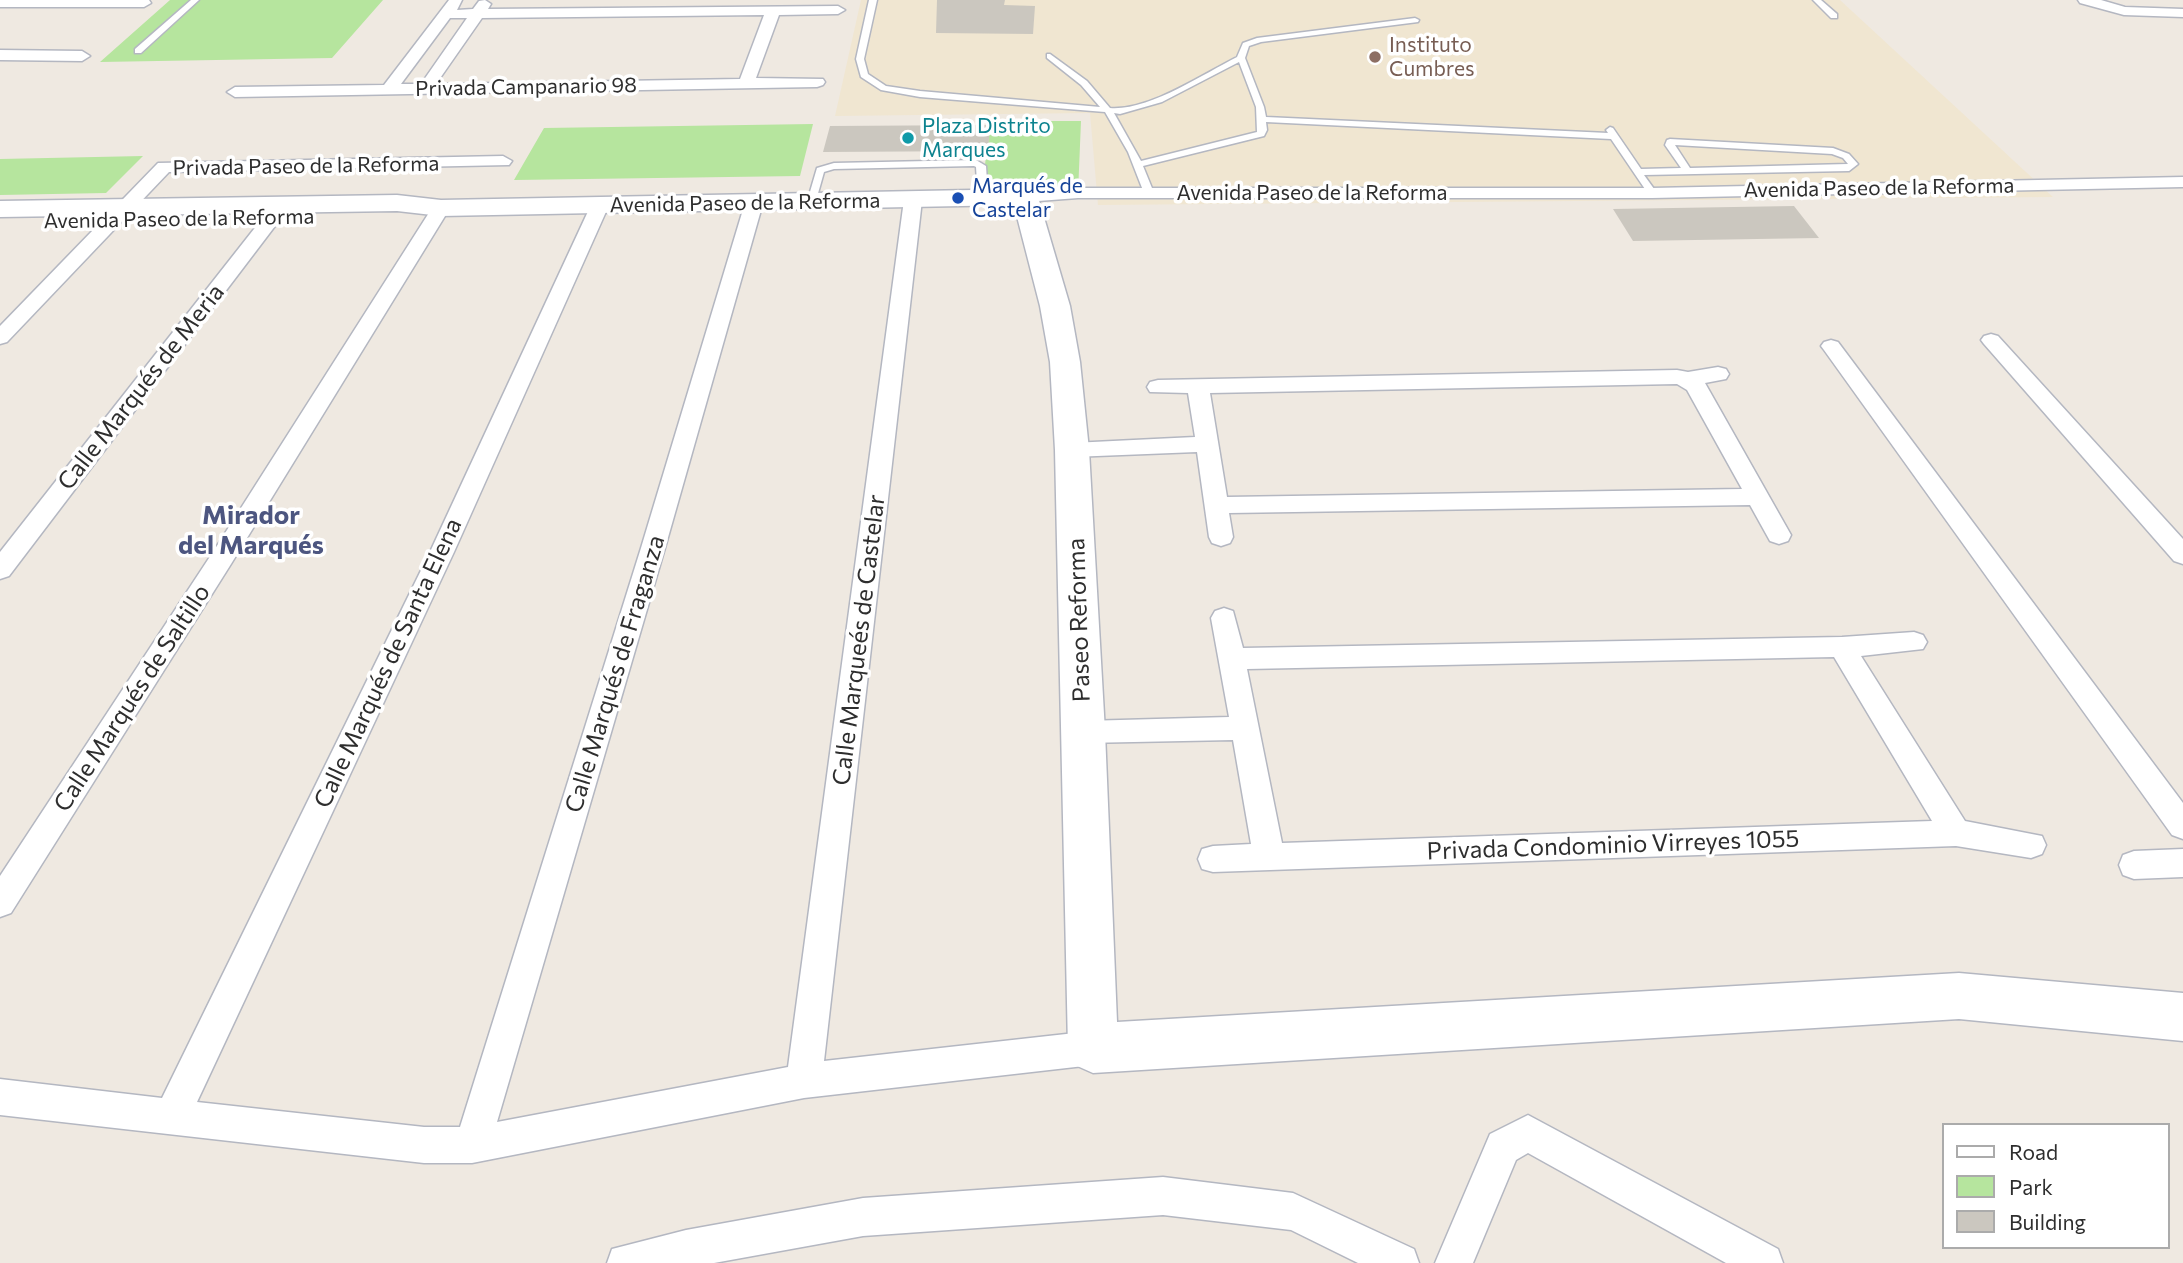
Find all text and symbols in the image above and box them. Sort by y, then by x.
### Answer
place label: Instituto Cumbres [1389,32,1475,82]
marker: Instituto Cumbres [1367,49,1383,65]
street label: Privada Campanario 98 [415,72,637,102]
place label: Plaza Distrito Marques [922,113,1051,163]
marker: Plaza Distrito Marques [900,130,916,146]
street label: Privada Paseo de la Reforma [172,151,440,181]
place label: Marqués de Castelar [972,173,1083,223]
street label: Avenida Paseo de la Reforma [1743,173,2015,203]
street label: Avenida Paseo de la Reforma [1177,180,1447,206]
street label: Avenida Paseo de la Reforma [609,188,881,218]
marker: Marqués de Castelar [950,190,966,206]
street label: Avenida Paseo de la Reforma [43,204,315,234]
street label: Calle Marqués de Meria [52,278,230,496]
street label: Calle Marqueés de Castelar [827,493,891,787]
district label: Mirador del Marqués [178,499,324,560]
street label: Calle Marqués de Santa Elena [308,514,468,812]
street label: Calle Marqués de Fraganza [559,532,671,816]
street label: Paseo Reforma [1062,537,1096,703]
street label: Calle Marqués de Saltillo [48,579,216,817]
street label: Privada Condominio Virreyes 1055 [1426,824,1800,866]
legend [1941,1123,2169,1249]
text: Road [2009,1139,2058,1164]
text: Park [2009,1174,2053,1199]
text: Building [2009,1209,2086,1234]

